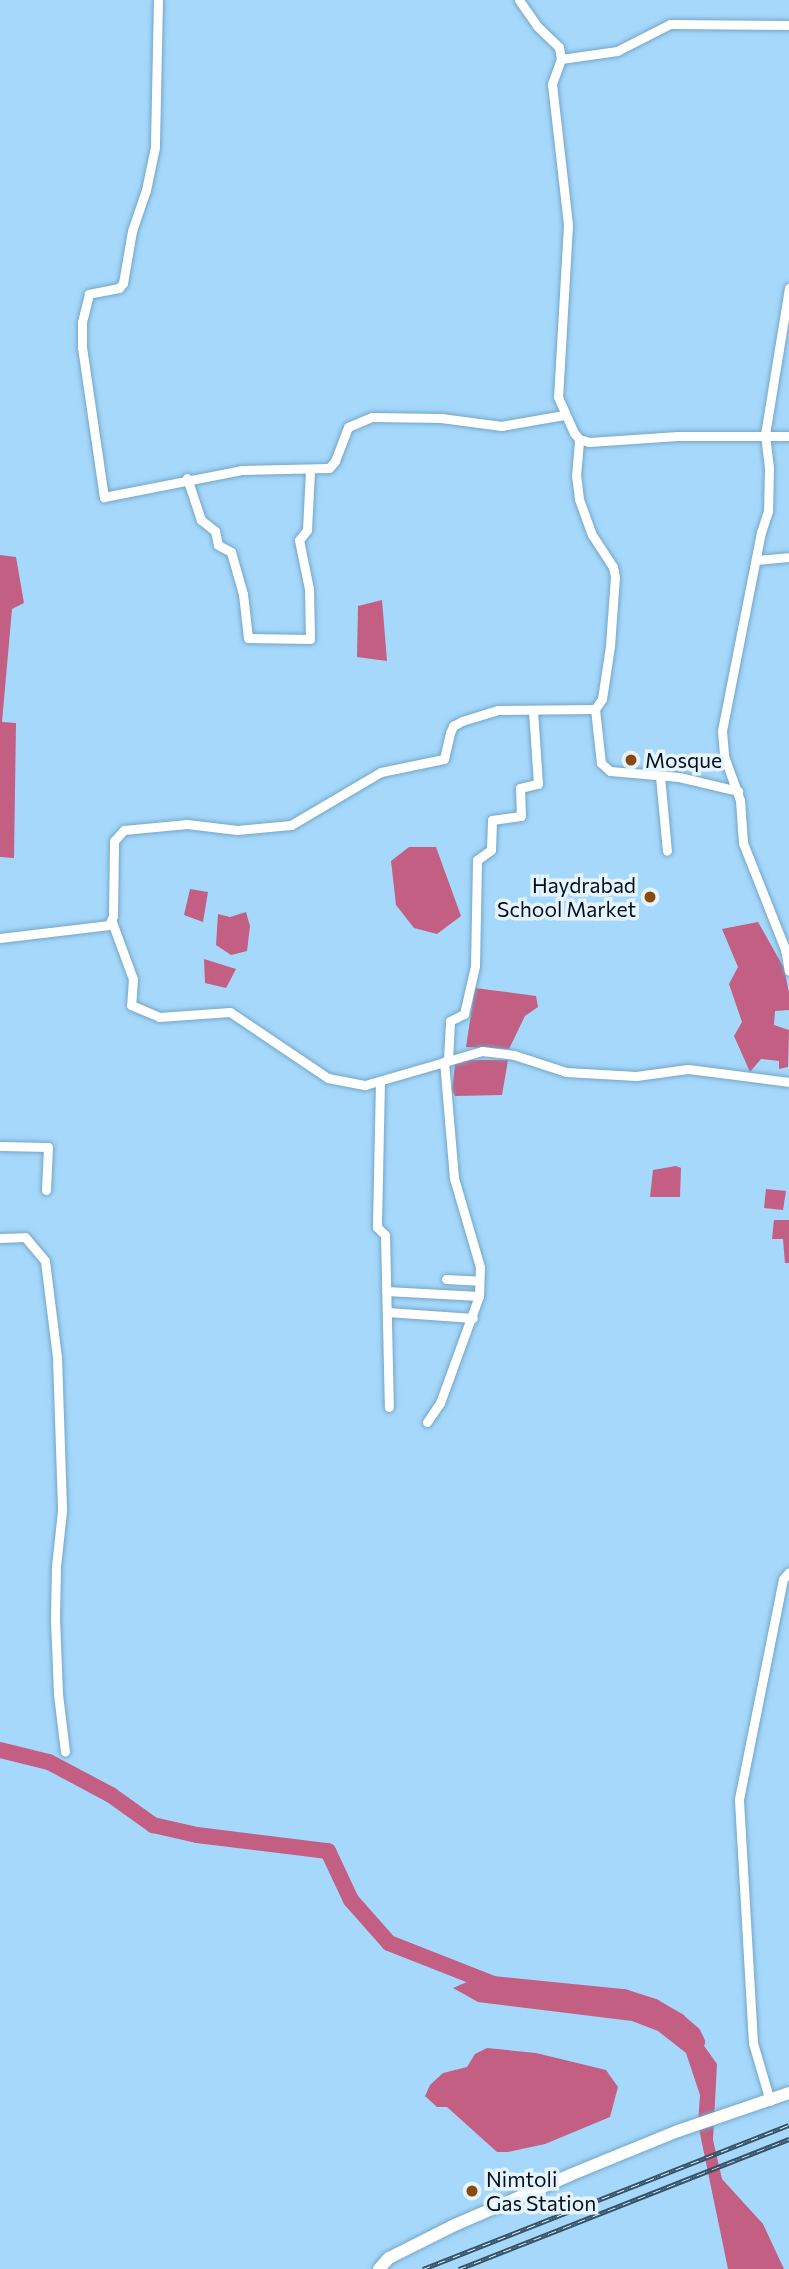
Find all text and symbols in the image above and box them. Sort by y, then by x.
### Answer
place label: Mosque [645,747,722,773]
marker: Mosque [623,752,639,768]
place label: Haydrabad School Market [497,872,636,922]
marker: Haydrabad School Market [642,889,658,905]
place label: Nimtoli Gas Station [486,2166,596,2216]
marker: Nimtoli Gas Station [464,2183,480,2199]

